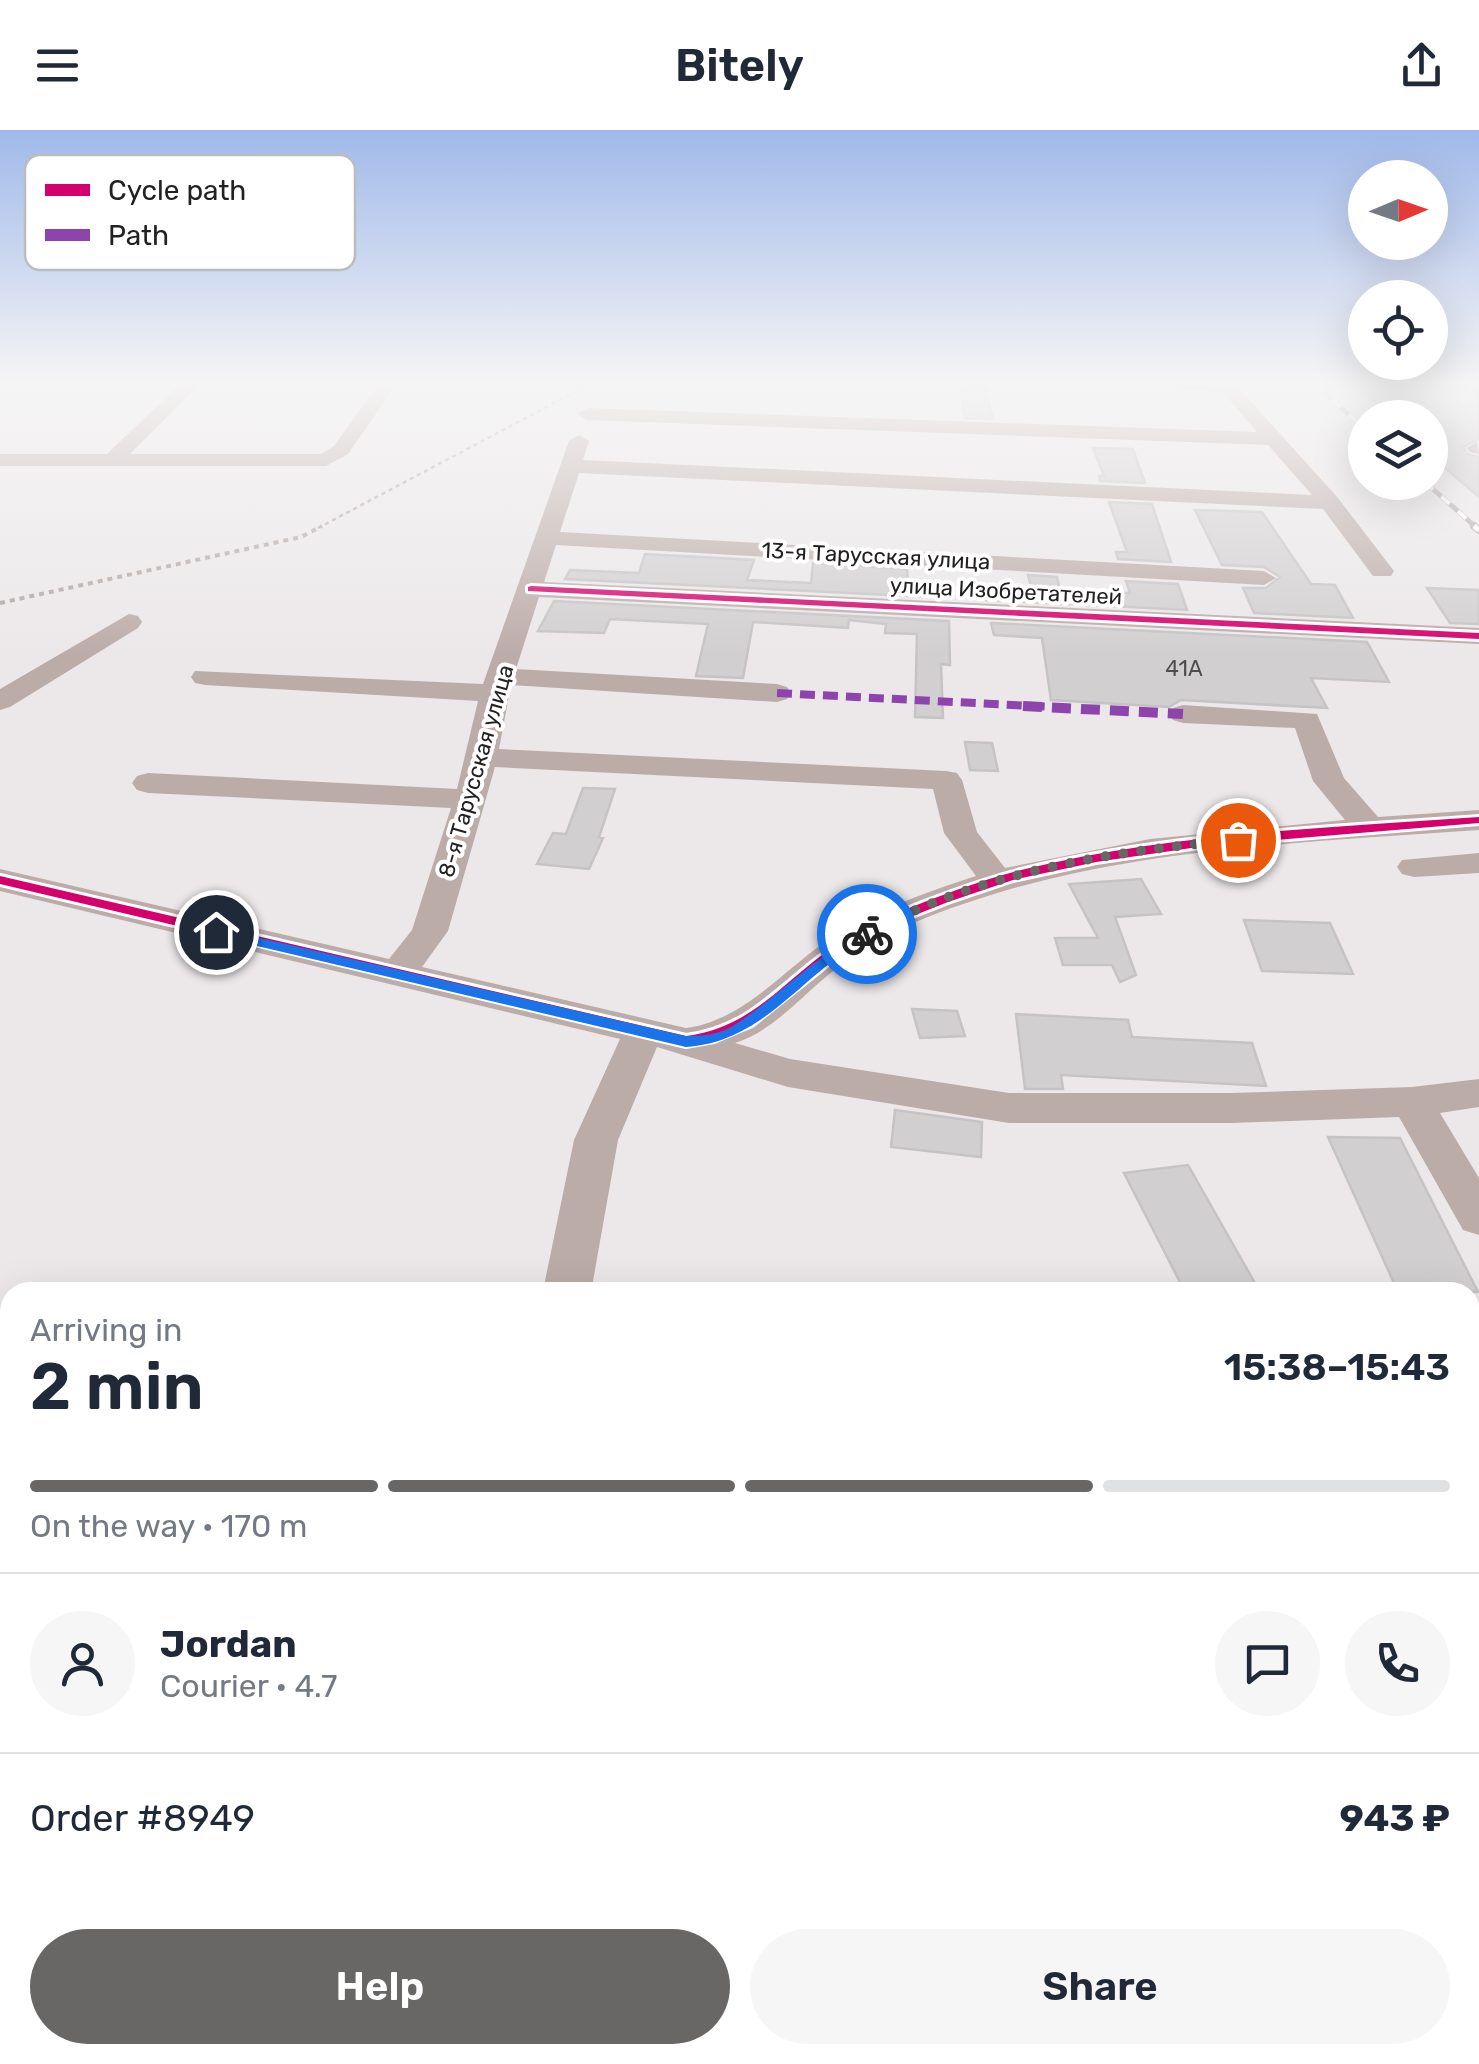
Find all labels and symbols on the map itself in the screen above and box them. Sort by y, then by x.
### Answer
legend [25,155,355,270]
north arrow [1348,160,1448,260]
text: Cycle path [108,174,246,207]
text: Path [108,219,169,252]
street label: 13-я Тарусская улица [761,537,991,575]
street label: улица Изобретателей [889,571,1123,611]
house number: 41А [1165,655,1203,682]
street label: 8-я Тарусская улица [433,661,519,881]
pin [1196,798,1281,883]
courier [817,884,917,984]
pin [174,890,259,975]

